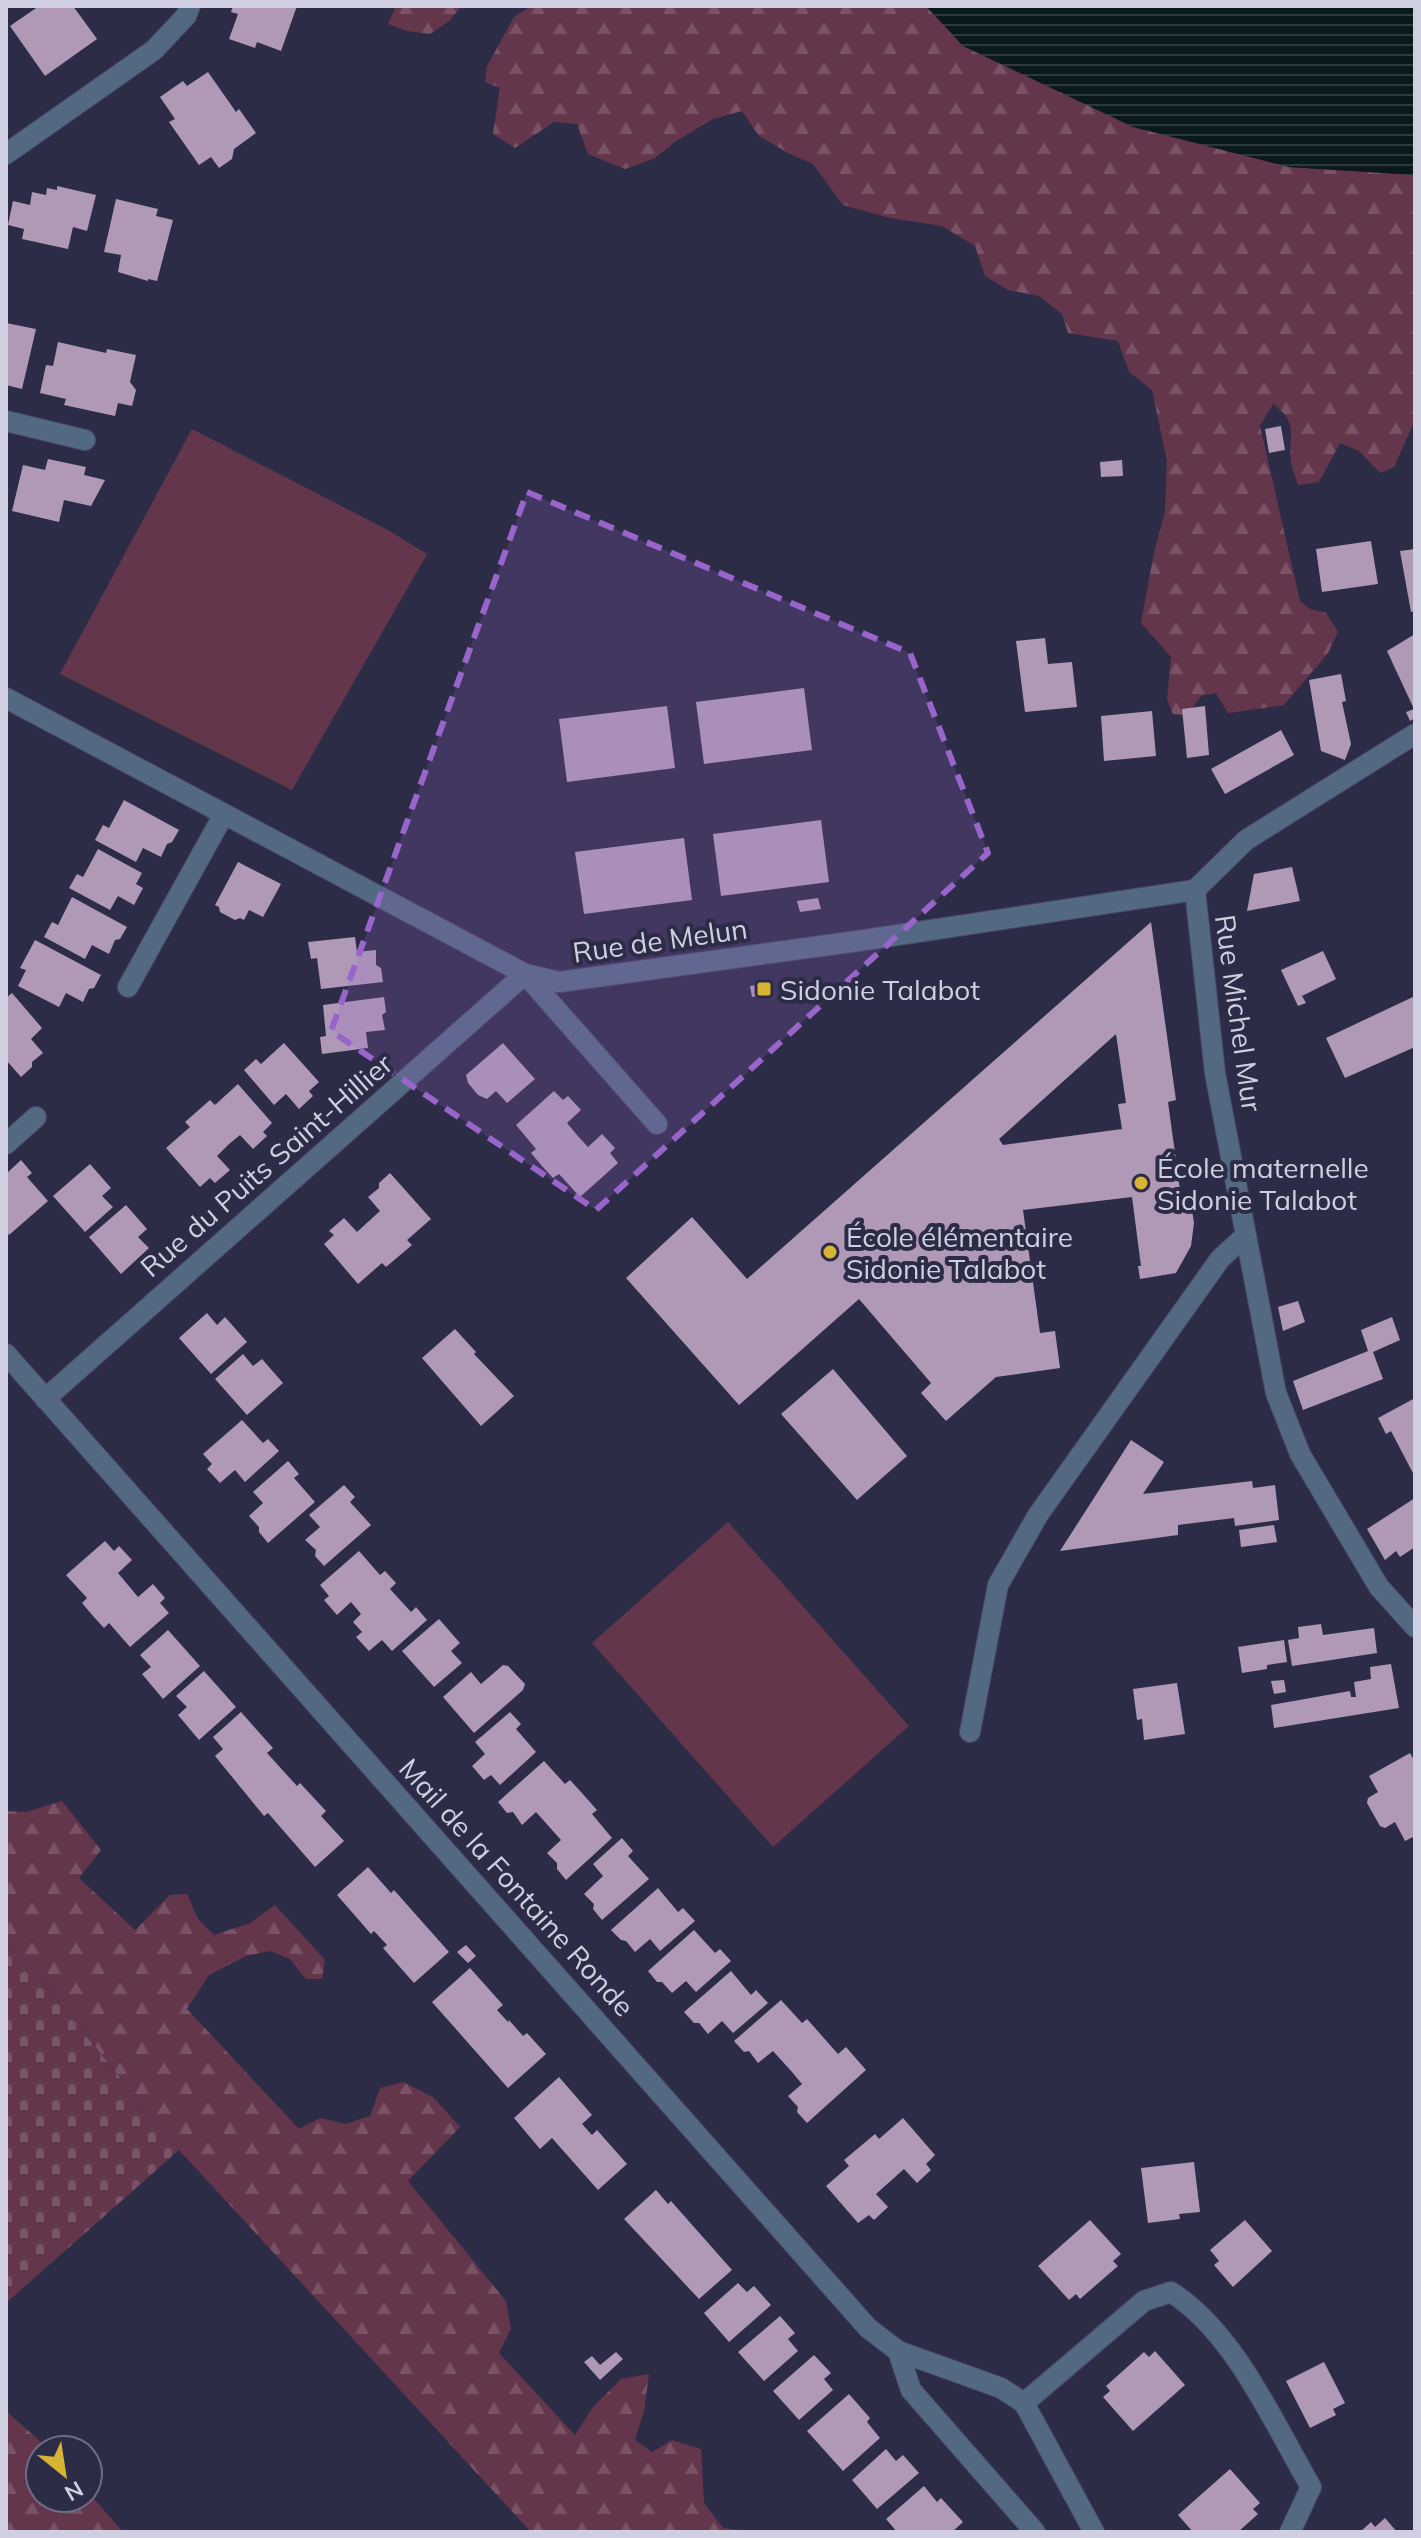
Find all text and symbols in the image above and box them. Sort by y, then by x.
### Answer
street label: Rue de Melun [570,910,750,970]
street label: Rue Michel Mur [1208,912,1270,1115]
place label: Sidonie Talabot [780,972,980,1007]
marker: Sidonie Talabot [755,980,773,998]
street label: Rue du Puits Saint-Hillier [133,1045,400,1284]
place label: École maternelle Sidonie Talabot [1157,1150,1369,1217]
marker: École maternelle Sidonie Talabot [1132,1174,1150,1192]
place label: École élémentaire Sidonie Talabot [846,1219,1073,1286]
marker: École élémentaire Sidonie Talabot [821,1243,839,1261]
street label: Mail de la Fontaine Ronde [392,1751,642,2023]
north arrow [24,2434,104,2514]
text: N [60,2475,88,2508]

